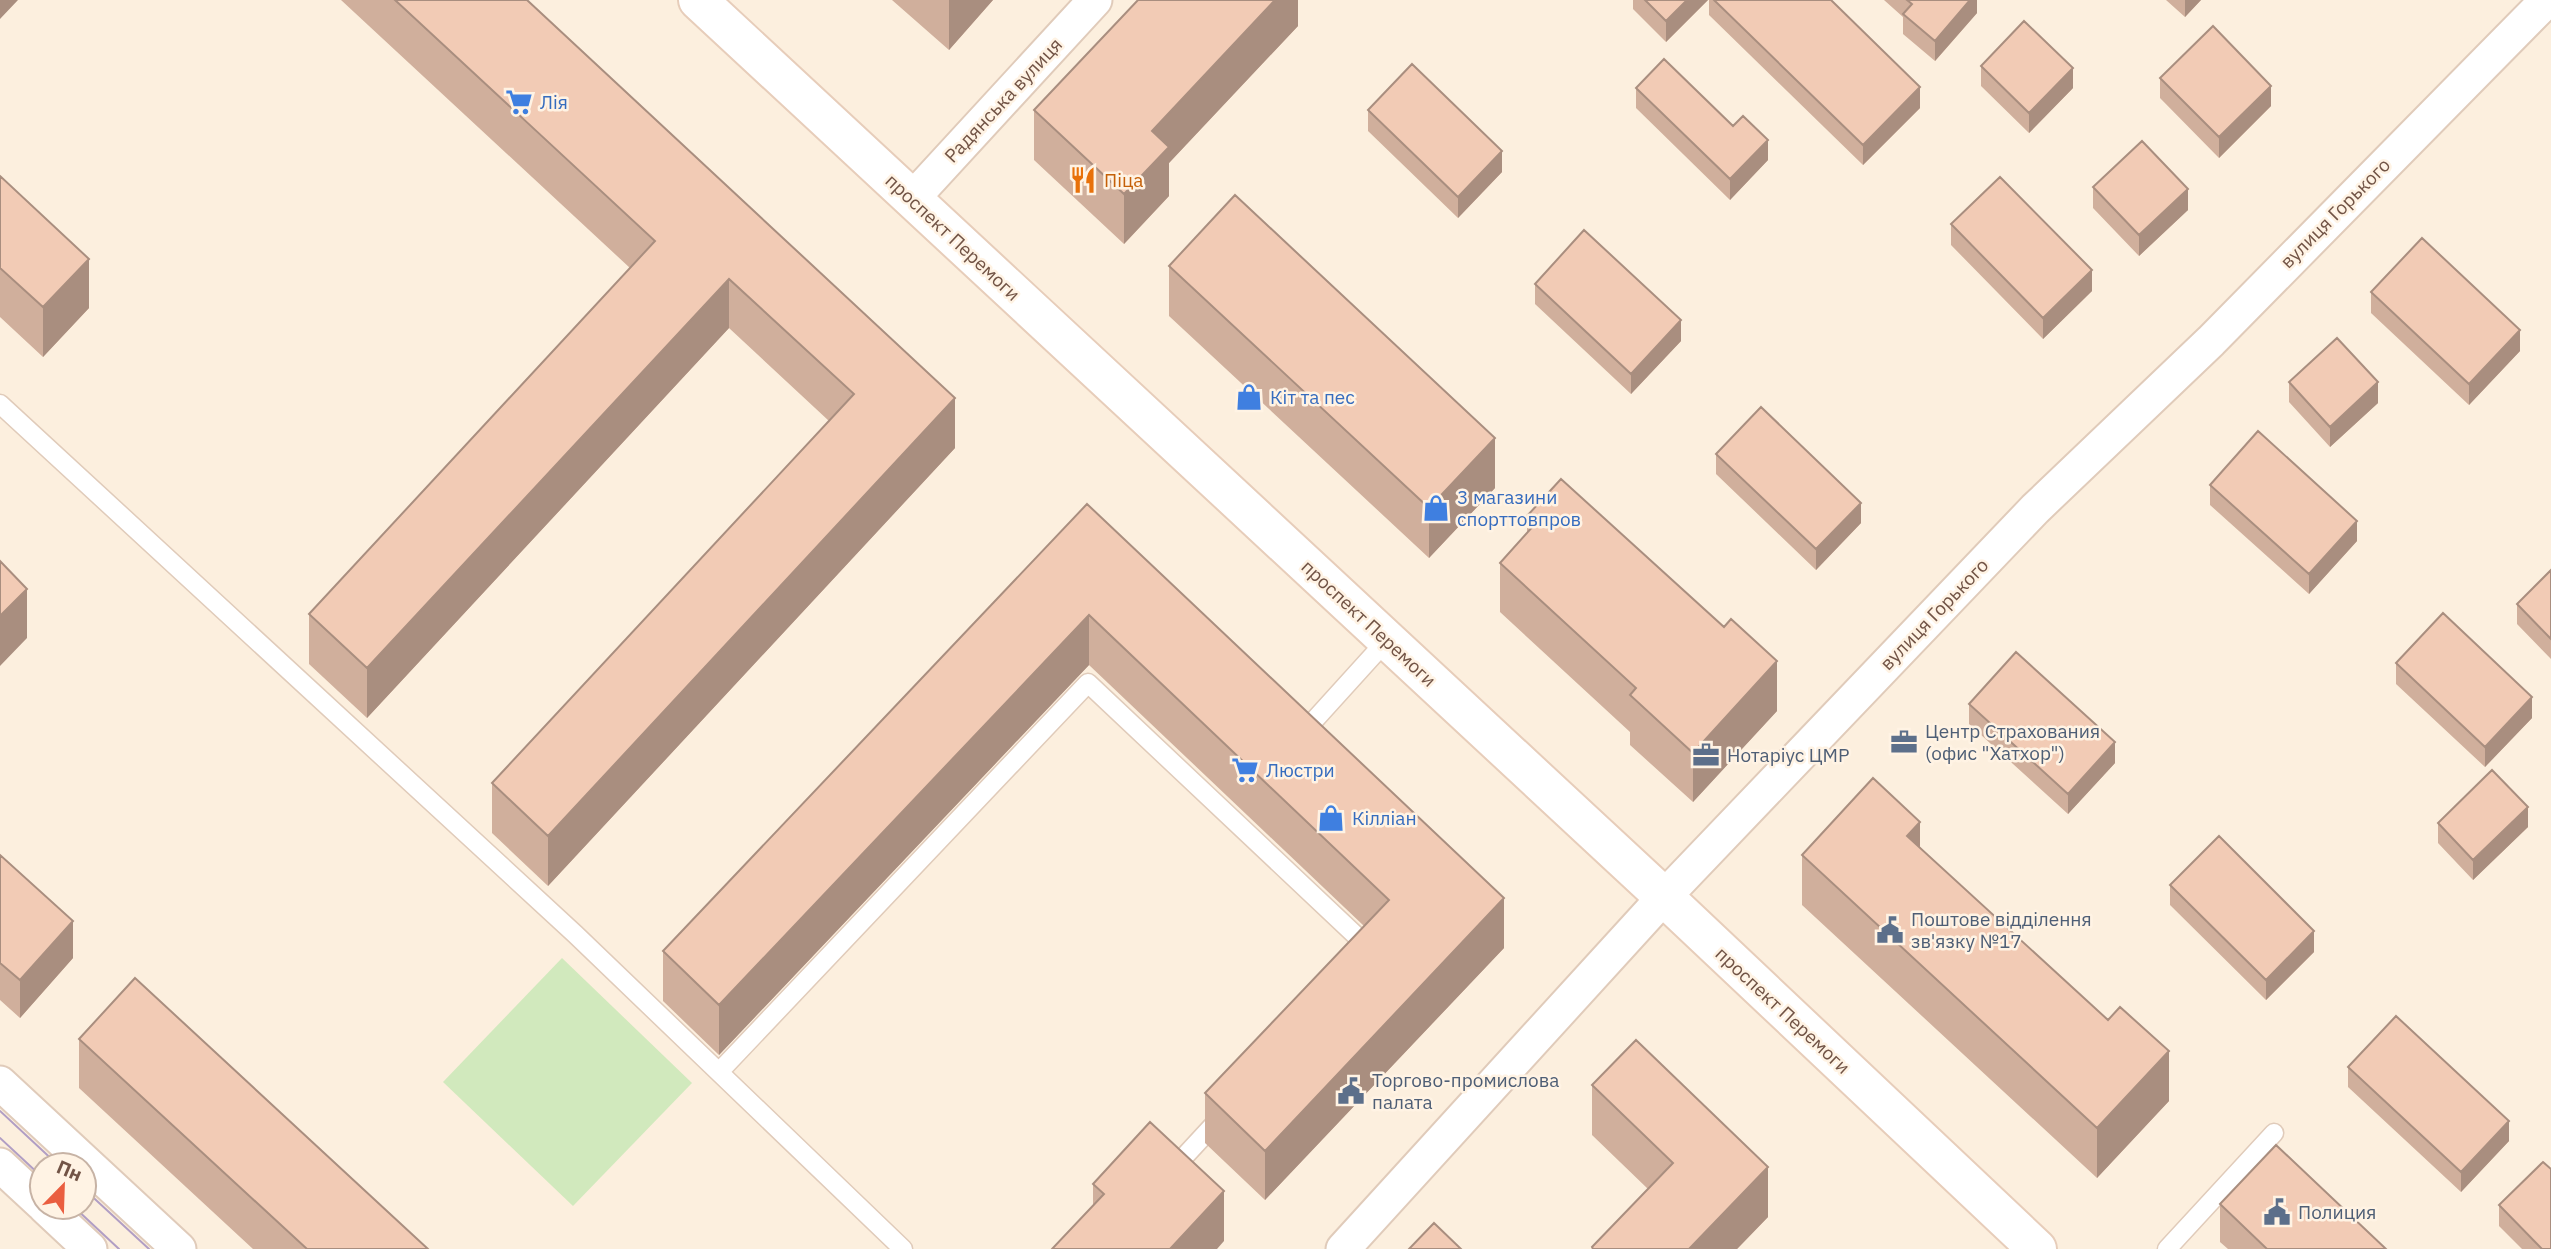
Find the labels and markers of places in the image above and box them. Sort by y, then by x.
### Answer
supermarket icon: Лія [504,87,534,117]
place label: Лія [540,90,568,114]
restaurant icon: Піца [1068,165,1098,195]
place label: Піца [1104,168,1143,192]
shop icon: Кіт та пес [1234,382,1264,412]
place label: Кіт та пес [1270,385,1355,409]
place label: 3 магазини спорттовпров [1457,485,1581,531]
shop icon: 3 магазини спорттовпров [1421,493,1451,523]
place label: Центр Страхования (офис "Хатхор") [1925,719,2100,765]
office icon: Центр Страхования (офис "Хатхор") [1889,727,1919,757]
office icon: Нотаріус ЦМР [1691,740,1721,770]
place label: Нотаріус ЦМР [1727,743,1850,767]
supermarket icon: Люстри [1230,755,1260,785]
place label: Люстри [1266,758,1335,782]
shop icon: Кілліан [1316,803,1346,833]
place label: Кілліан [1352,806,1417,830]
place label: Поштове відділення зв'язку №17 [1911,907,2092,953]
public building icon: Поштове відділення зв'язку №17 [1875,915,1905,945]
place label: Торгово-промислова палата [1372,1068,1559,1114]
public building icon: Торгово-промислова палата [1336,1076,1366,1106]
public building icon: Полиция [2262,1197,2292,1227]
place label: Полиция [2298,1200,2376,1224]

